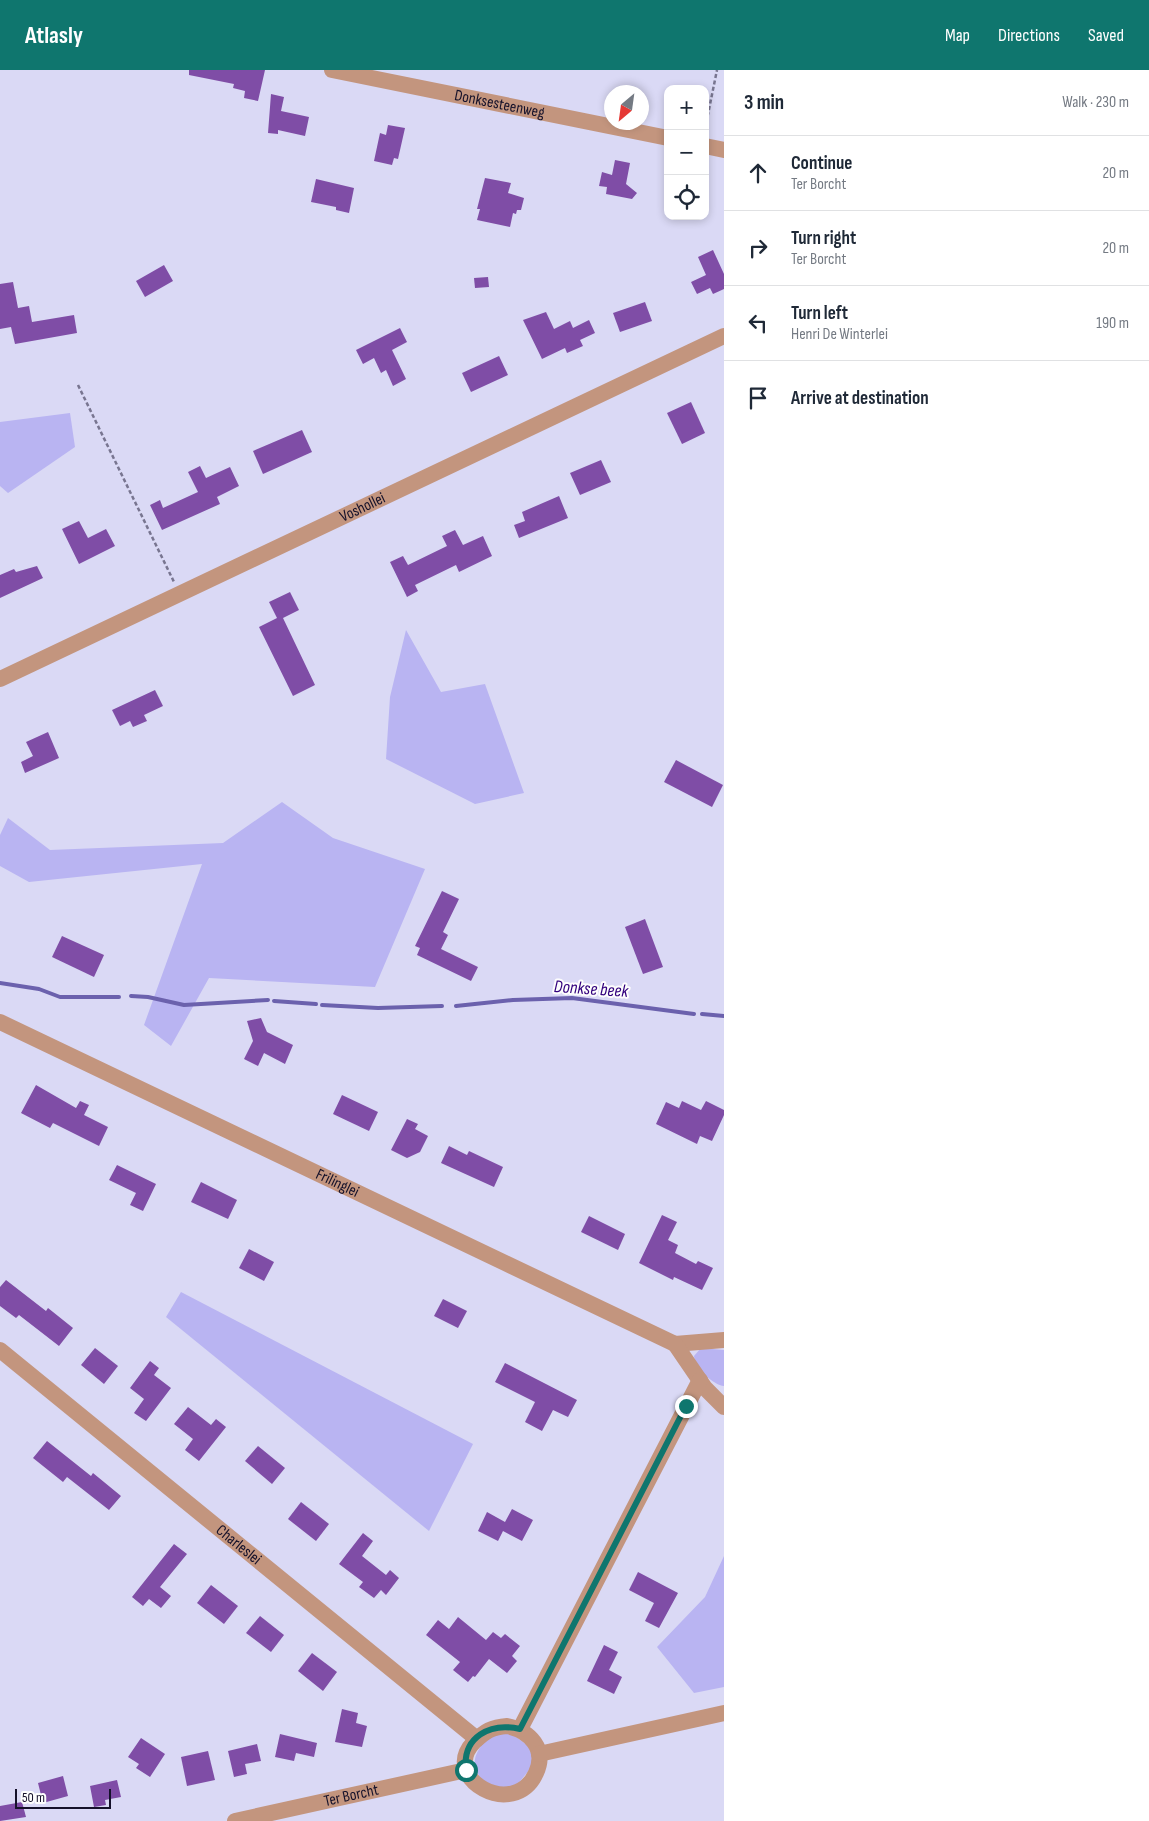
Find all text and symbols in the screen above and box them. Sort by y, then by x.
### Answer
text: Atlasly [25,21,83,50]
text: Map [945,25,970,46]
text: Directions [998,25,1060,46]
text: Saved [1088,25,1124,46]
north arrow [604,85,649,130]
map controls [664,85,709,220]
button: + [664,85,709,130]
street label: Donksesteenweg [453,86,546,122]
text: 3 min [744,90,784,115]
text: Walk · 230 m [1062,93,1129,112]
button: − [664,130,709,175]
text: Continue [791,152,852,175]
icon: ahead [744,159,772,187]
text: 20 m [1102,164,1129,183]
button: locate [664,175,709,220]
text: Ter Borcht [791,175,846,194]
text: Turn right [791,227,856,250]
icon: right [744,234,772,262]
text: 20 m [1102,239,1129,258]
text: Ter Borcht [791,250,846,269]
text: Turn left [791,302,848,325]
icon: left [744,309,772,337]
text: 190 m [1096,314,1129,333]
text: Henri De Winterlei [791,325,888,344]
icon: arrive [744,384,772,412]
text: Arrive at destination [791,387,929,410]
street label: Voshollei [337,488,388,526]
water label: Donkse beek [553,976,630,1002]
street label: Frilinglei [313,1165,362,1201]
route end [675,1395,698,1418]
street label: Charleslei [212,1521,265,1569]
route start [455,1759,478,1782]
street label: Ter Borcht [322,1780,380,1811]
scale bar [15,1786,111,1809]
text: 50 m [22,1789,45,1806]

